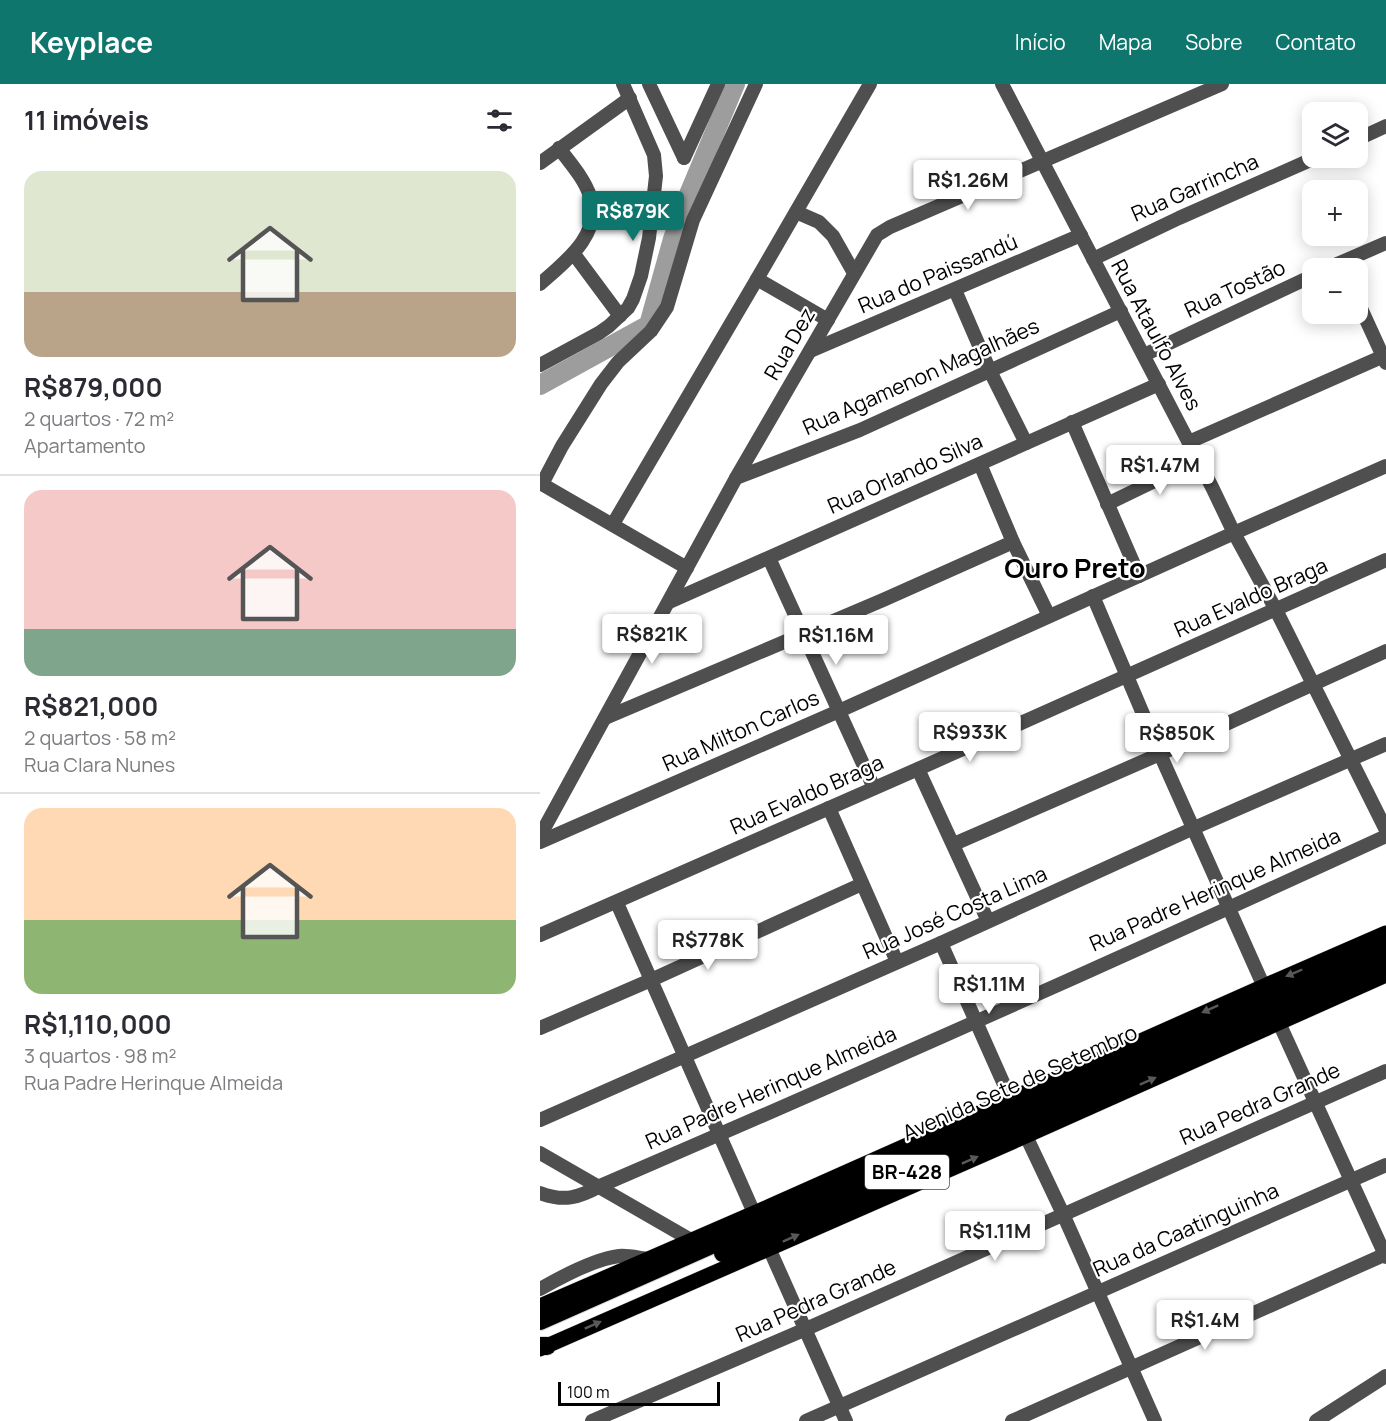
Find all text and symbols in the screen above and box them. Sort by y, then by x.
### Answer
text: Keyplace [30,23,153,61]
text: Início [1015,28,1066,56]
text: Mapa [1099,28,1152,56]
text: Sobre [1185,28,1243,56]
text: Contato [1276,28,1356,56]
text: 11 imóveis [24,102,149,138]
map controls [1302,102,1368,324]
button: layers [1302,102,1368,168]
icon: filters [483,104,516,137]
street label: Rua Garrincha [1127,147,1263,228]
pin: R$1.26M [913,160,1023,211]
text: R$1.26M [927,166,1009,193]
button: + [1302,180,1368,246]
pin: R$879K [584,191,682,242]
text: R$879K [596,197,670,224]
icon: home [216,210,324,318]
street label: Rua do Paissandú [854,227,1022,319]
street label: Rua Tostão [1180,253,1290,324]
street label: Rua Ataulfo Alves [1105,254,1209,415]
button: − [1302,258,1368,324]
street label: Rua Dez [757,302,821,385]
street label: Rua Agamenon Magalhães [798,311,1043,441]
text: R$879,000 [24,369,163,405]
text: 2 quartos · 72 m² [24,405,174,432]
street label: Rua Orlando Silva [823,426,986,520]
text: Apartamento [24,432,146,459]
pin: R$1.47M [1105,445,1215,496]
text: R$1.47M [1120,451,1200,478]
icon: home [216,529,324,637]
district label: Ouro Preto [1004,549,1146,586]
street label: Rua Evaldo Braga [1170,551,1332,643]
pin: R$821K [603,614,701,665]
pin: R$1.16M [781,615,891,666]
text: R$821K [616,620,688,647]
text: R$1.16M [798,621,874,648]
street label: Rua Milton Carlos [658,683,823,777]
text: R$821,000 [24,688,158,724]
pin: R$933K [921,712,1019,763]
pin: R$850K [1128,713,1226,764]
text: R$933K [933,718,1007,745]
text: R$850K [1139,719,1215,746]
text: 2 quartos · 58 m² [24,724,176,751]
street label: Rua Evaldo Braga [726,748,888,840]
text: Rua Clara Nunes [24,751,175,778]
street label: Rua Padre Herinque Almeida [1085,821,1345,957]
icon: home [216,847,324,955]
street label: Rua José Costa Lima [858,859,1051,965]
pin: R$778K [659,920,757,971]
text: R$778K [672,926,744,953]
pin: R$1.11M [934,964,1044,1015]
one-way arrow [1284,968,1302,978]
text: R$1.11M [953,970,1025,997]
one-way arrow [1202,1005,1219,1014]
text: R$1,110,000 [24,1006,172,1042]
street label: Avenida Sete de Setembro [898,1018,1141,1147]
street label: Rua Padre Herinque Almeida [641,1019,901,1155]
text: 3 quartos · 98 m² [24,1042,176,1069]
street label: Rua Pedra Grande [1175,1055,1344,1151]
text: Rua Padre Herinque Almeida [24,1069,283,1096]
one-way arrow [1140,1077,1157,1086]
road number: BR-428 [865,1155,949,1189]
one-way arrow [961,1155,979,1165]
street label: Rua da Caatinguinha [1088,1176,1283,1283]
pin: R$1.11M [940,1211,1050,1262]
text: R$1.11M [959,1217,1031,1244]
one-way arrow [783,1233,801,1243]
street label: Rua Pedra Grande [731,1252,900,1348]
pin: R$1.4M [1156,1300,1254,1351]
text: R$1.4M [1170,1306,1240,1333]
one-way arrow [585,1320,603,1330]
scale bar [558,1379,720,1406]
text: 100 m [567,1381,610,1403]

